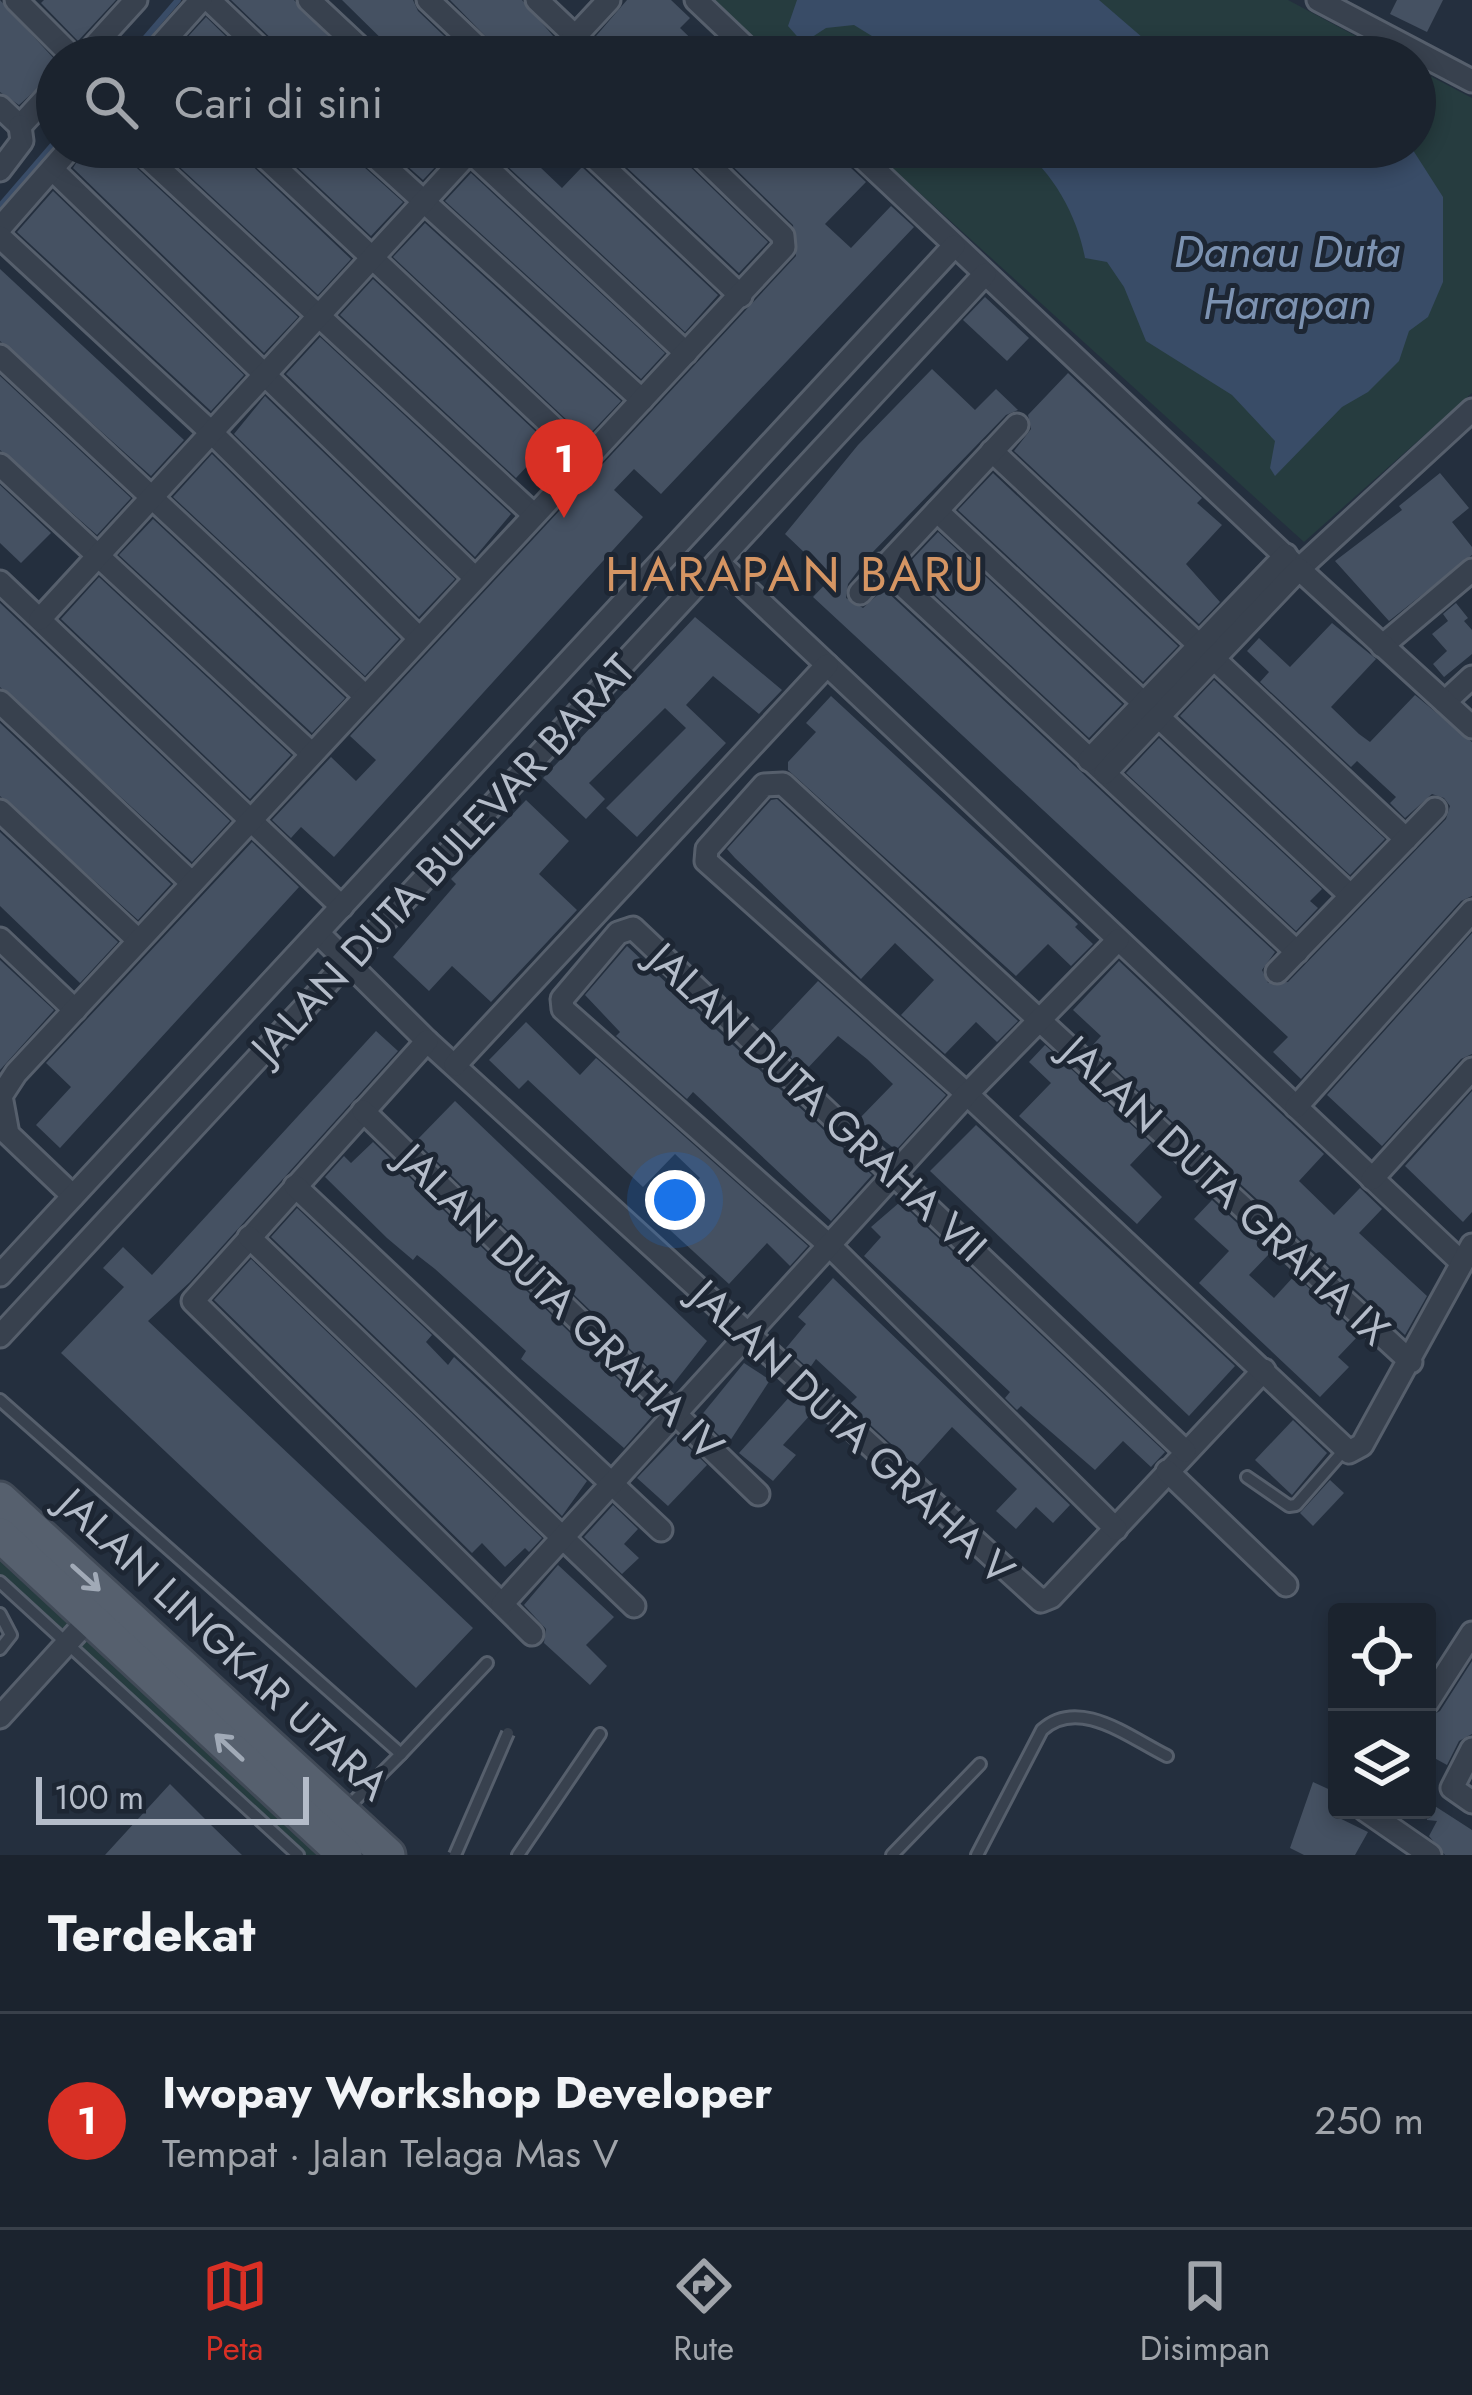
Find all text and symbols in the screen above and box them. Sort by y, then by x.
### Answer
search box [36,36,1436,168]
icon: search [78,69,144,135]
text: Cari di sini [174,70,383,135]
water label: Danau Duta Harapan [1174,219,1401,336]
pin: 1 [525,419,603,518]
district label: HARAPAN BARU [605,540,987,609]
street label: JALAN DUTA BULEVAR BARAT [234,640,650,1080]
street label: JALAN DUTA GRAHA VII [631,925,1001,1276]
street label: JALAN DUTA GRAHA IX [1044,1018,1403,1359]
street label: JALAN DUTA GRAHA IV [380,1126,738,1475]
your location [645,1170,705,1230]
street label: JALAN DUTA GRAHA V [673,1262,1028,1599]
street label: JALAN LINGKAR UTARA [41,1471,403,1815]
one-way arrow [71,1563,101,1591]
map controls [1328,1603,1436,1819]
button: locate [1328,1603,1436,1711]
button: layers [1328,1711,1436,1819]
one-way arrow [214,1734,244,1761]
scale bar [36,1771,309,1824]
text: 100 m [54,1774,144,1821]
text: Terdekat [48,1896,256,1970]
text: Iwopay Workshop Developer [162,2060,772,2125]
text: 1 [77,2092,97,2149]
text: 250 m [1314,2092,1424,2149]
text: Tempat · Jalan Telaga Mas V [162,2125,618,2182]
tab: Peta [202,2253,268,2372]
tab: Rute [671,2253,737,2372]
tab: Disimpan [1140,2253,1270,2372]

